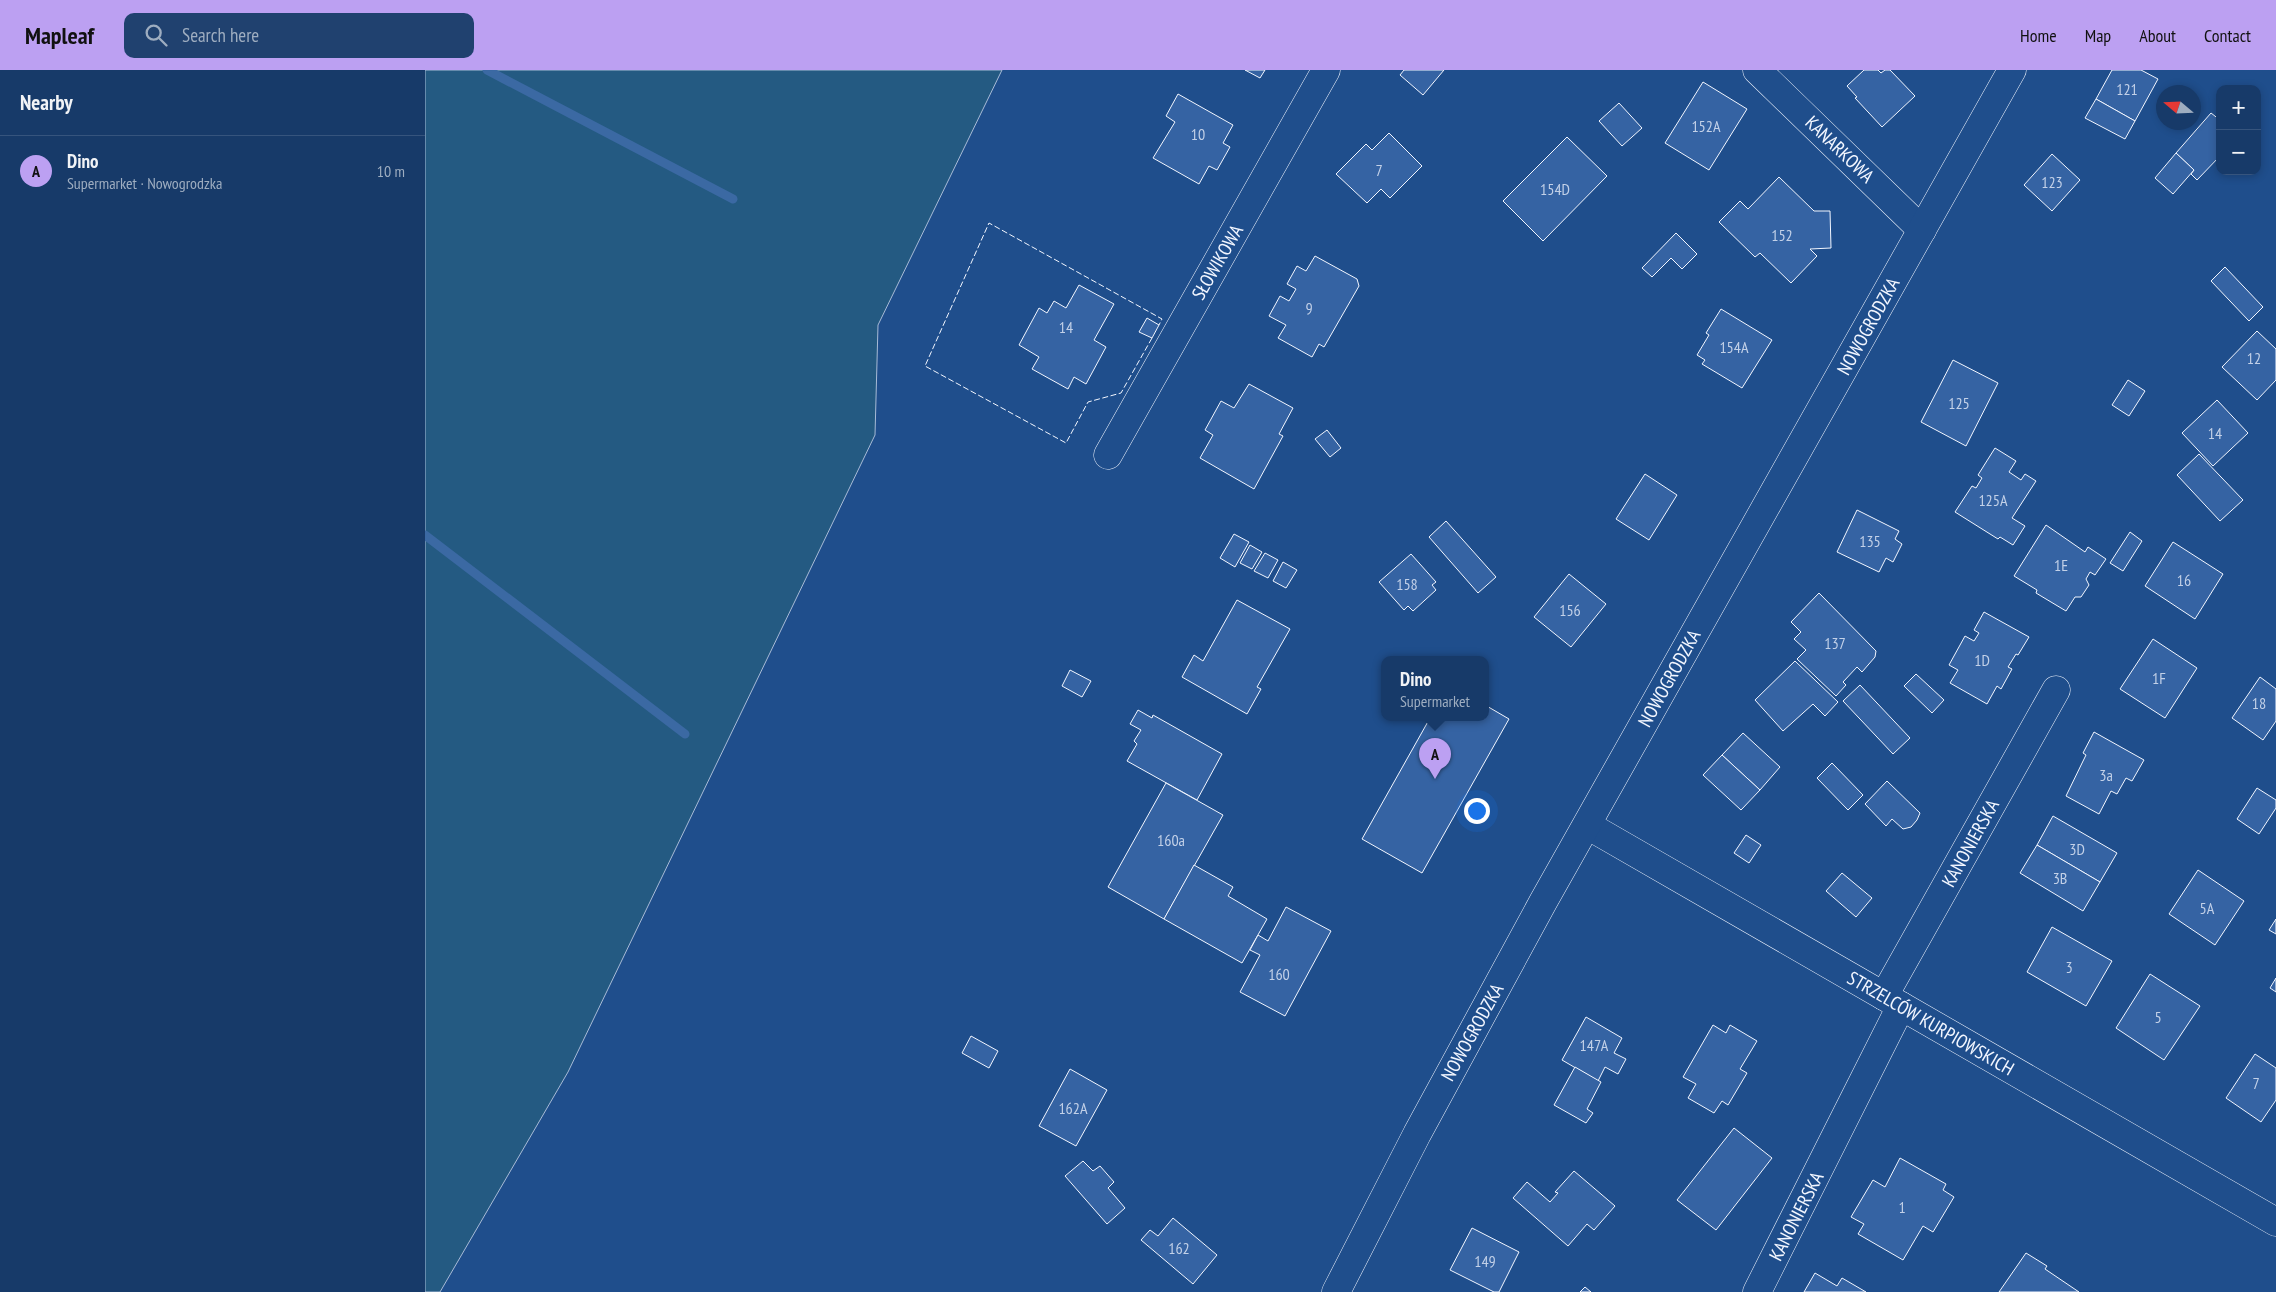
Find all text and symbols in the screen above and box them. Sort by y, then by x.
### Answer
search box [124,13,474,58]
text: Mapleaf [25,20,94,51]
icon: search [142,21,170,49]
text: Search here [182,23,259,47]
text: Home [2020,24,2057,47]
text: Map [2085,24,2111,47]
text: About [2139,24,2176,47]
text: Contact [2204,24,2251,47]
house number: 121 [2116,79,2138,99]
north arrow [2156,85,2201,130]
map controls [2216,85,2261,175]
button: + [2216,85,2261,130]
text: Nearby [20,89,73,116]
street label: KANARKOWA [1801,110,1879,188]
house number: 152A [1691,116,1721,136]
house number: 10 [1191,124,1205,144]
button: − [2216,130,2261,175]
text: Dino [67,149,98,173]
house number: 7 [1375,160,1383,180]
text: A [32,161,40,181]
text: 10 m [377,161,405,181]
house number: 123 [2041,172,2063,192]
text: Supermarket · Nowogrodzka [67,173,222,193]
house number: 154D [1540,179,1570,199]
street label: SŁOWIKOWA [1186,220,1248,304]
house number: 152 [1771,225,1793,245]
street label: NOWOGRODZKA [1831,273,1905,379]
house number: 9 [1305,298,1313,318]
house number: 14 [1059,317,1073,337]
house number: 154A [1719,337,1749,357]
house number: 12 [2247,348,2261,368]
house number: 125 [1948,393,1970,413]
house number: 14 [2208,423,2222,443]
house number: 125A [1978,490,2008,510]
house number: 135 [1859,531,1881,551]
house number: 1E [2054,555,2068,575]
house number: 16 [2177,570,2191,590]
house number: 158 [1396,574,1418,594]
house number: 156 [1559,600,1581,620]
street label: NOWOGRODZKA [1632,625,1706,731]
house number: 137 [1824,633,1846,653]
house number: 1D [1974,650,1990,670]
popup [1381,656,1489,721]
text: Dino [1400,667,1431,691]
house number: 1F [2152,668,2166,688]
text: Supermarket [1400,691,1470,711]
house number: 18 [2252,693,2266,713]
pin: A [1419,738,1451,779]
house number: 3a [2099,765,2113,785]
street label: KANONIERSKA [1936,795,2004,891]
your location [1464,798,1490,824]
house number: 160a [1157,830,1185,850]
house number: 3D [2069,839,2085,859]
house number: 3B [2053,868,2067,888]
house number: 5A [2200,898,2215,918]
house number: 3 [2065,957,2073,977]
house number: 160 [1268,964,1290,984]
street label: STRZELCÓW KURPIOWSKICH [1843,965,2019,1081]
street label: NOWOGRODZKA [1435,979,1509,1085]
house number: 5 [2154,1007,2162,1027]
house number: 147A [1580,1035,1609,1055]
house number: 7 [2252,1073,2260,1093]
house number: 162A [1058,1098,1088,1118]
street label: KANONIERSKA [1763,1168,1829,1264]
house number: 1 [1898,1197,1906,1217]
house number: 162 [1168,1238,1190,1258]
house number: 149 [1474,1251,1496,1271]

